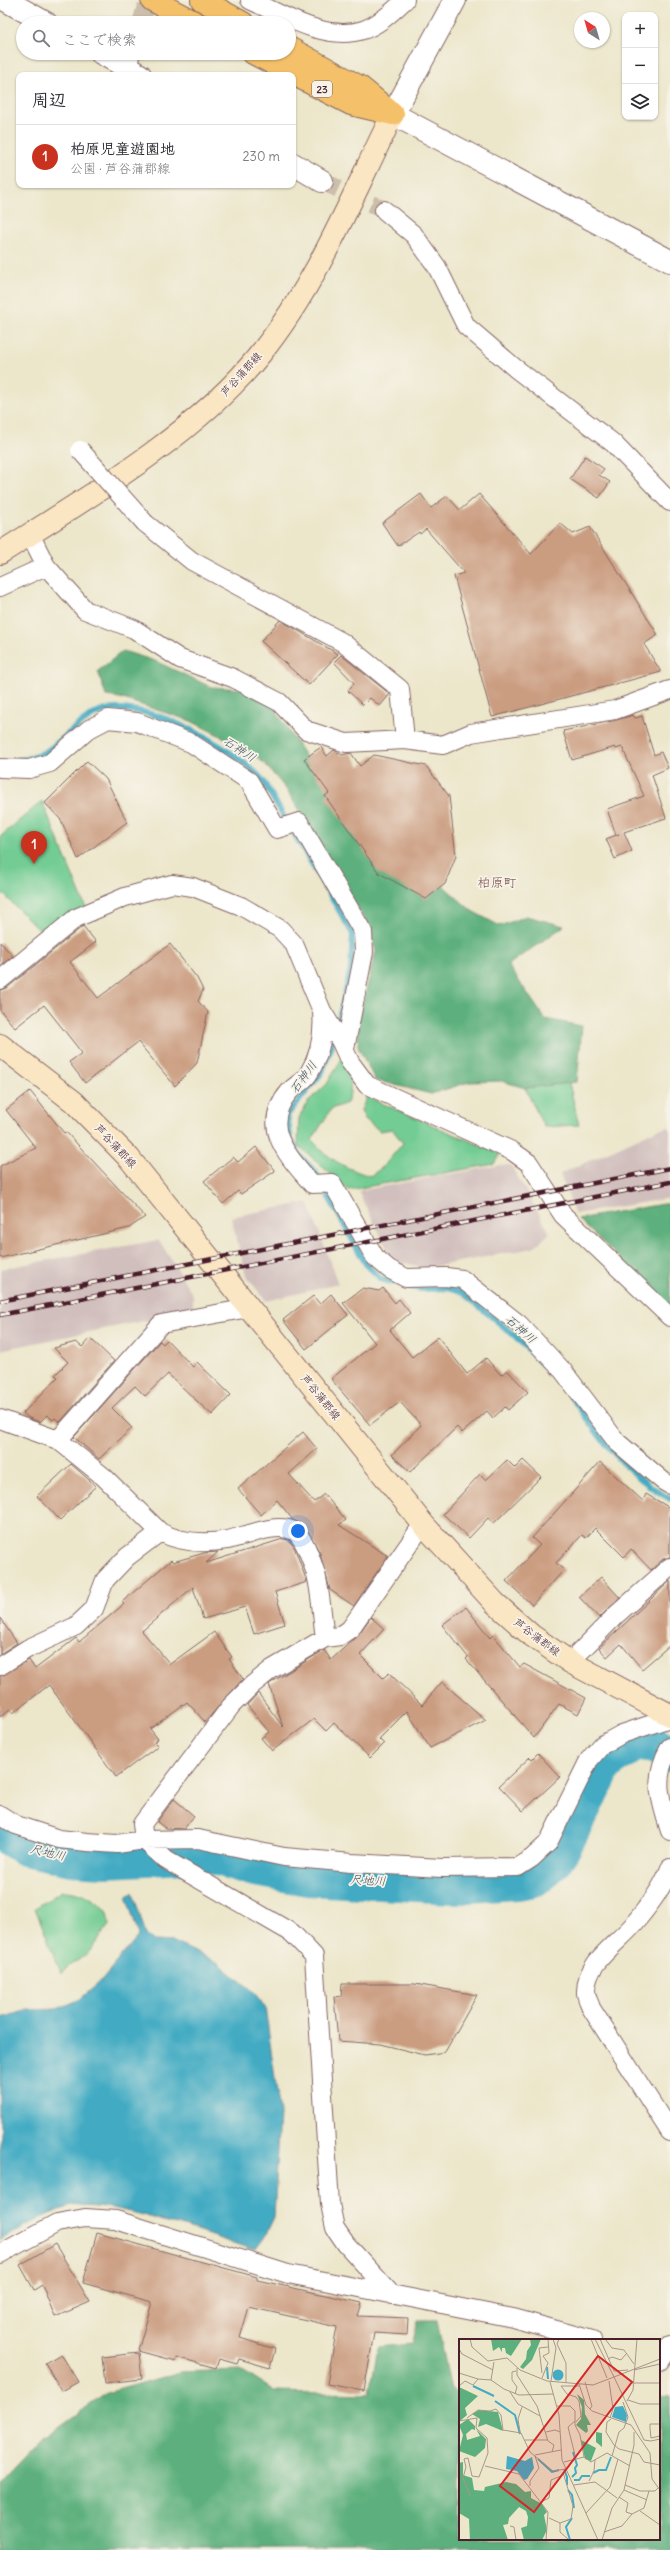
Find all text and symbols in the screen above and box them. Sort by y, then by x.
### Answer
north arrow [574,12,610,48]
map controls [622,12,658,120]
button: + [622,12,658,48]
search box [16,16,296,60]
icon: search [30,27,52,49]
text: ここで検索 [62,30,137,49]
button: − [622,48,658,84]
road number: 23 [312,81,332,97]
button: layers [622,84,658,120]
text: 周辺 [32,89,66,111]
text: 柏原児童遊園地 [70,139,175,158]
text: 1 [42,148,48,165]
text: 230 m [242,148,280,165]
text: 公園 · 芦谷蒲郡線 [70,160,170,177]
street label: 芦谷蒲郡線 [217,349,265,399]
water label: 石神川 [221,733,259,765]
pin: 1 [21,831,47,864]
district label: 柏原町 [477,874,517,891]
water label: 石神川 [286,1058,320,1096]
street label: 芦谷蒲郡線 [92,1121,140,1171]
water label: 石神川 [503,1311,539,1347]
street label: 芦谷蒲郡線 [298,1371,344,1423]
your location [288,1521,308,1541]
street label: 芦谷蒲郡線 [511,1615,563,1659]
water label: 尺地川 [29,1841,67,1863]
water label: 尺地川 [350,1872,386,1888]
inset map [459,2339,660,2540]

